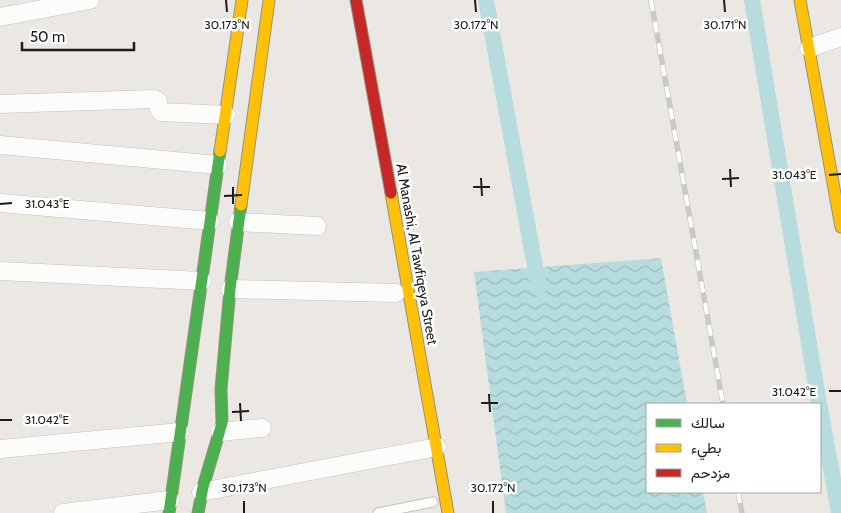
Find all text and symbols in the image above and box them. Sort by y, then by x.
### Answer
text: 30.173°N [204,17,250,32]
text: 30.172°N [453,17,499,32]
text: 30.171°N [704,17,746,32]
scale bar [22,20,135,52]
text: 50 m [30,28,65,46]
street label: Al Manashi, Al Tawfiqeya Street [392,162,442,346]
text: 31.043°E [772,167,817,182]
text: 31.043°E [25,196,70,211]
text: 31.042°E [772,384,817,399]
legend [646,403,821,493]
text: 31.042°E [25,412,70,427]
text: سالك [691,414,725,432]
text: بطيء [691,439,721,461]
text: مزدحم [691,464,730,483]
text: 30.173°N [221,480,267,495]
text: 30.172°N [470,480,516,495]

